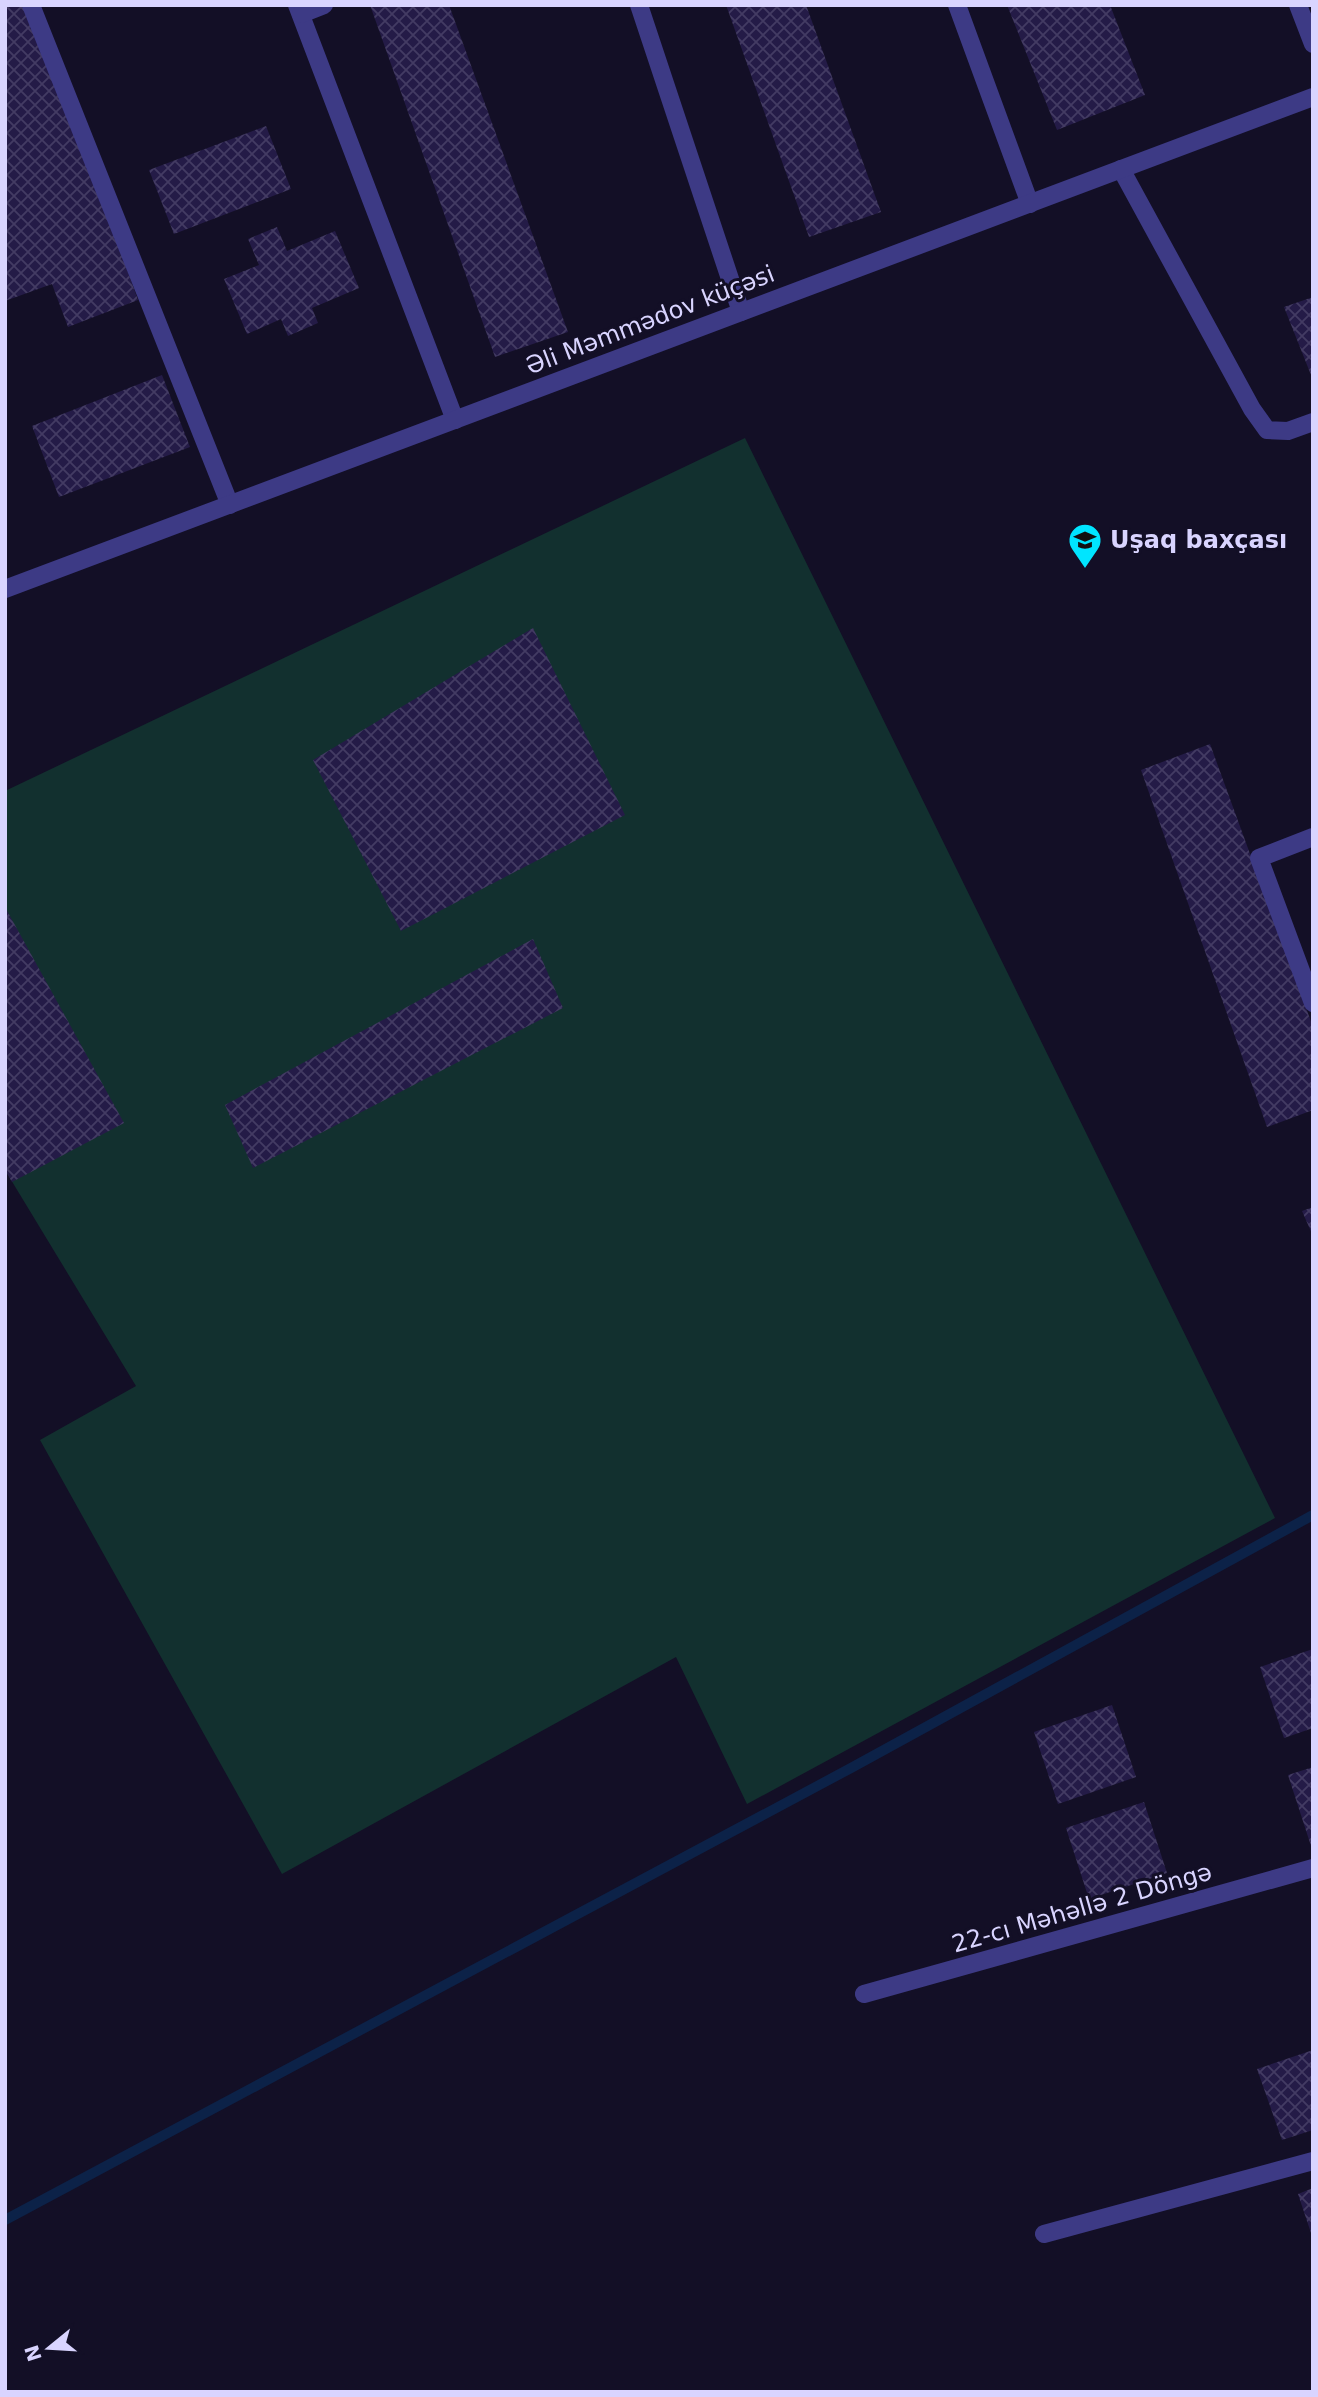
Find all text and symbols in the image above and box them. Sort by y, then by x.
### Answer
street label: Əli Məmmədov küçəsi [522,260,778,380]
school or university icon: Uşaq baxçası [1066,521,1104,570]
place label: Uşaq baxçası [1110,526,1287,554]
street label: 22-cı Məhəllə 2 Döngə [949,1857,1215,1959]
north arrow [14,2313,84,2383]
text: N [20,2342,46,2364]

